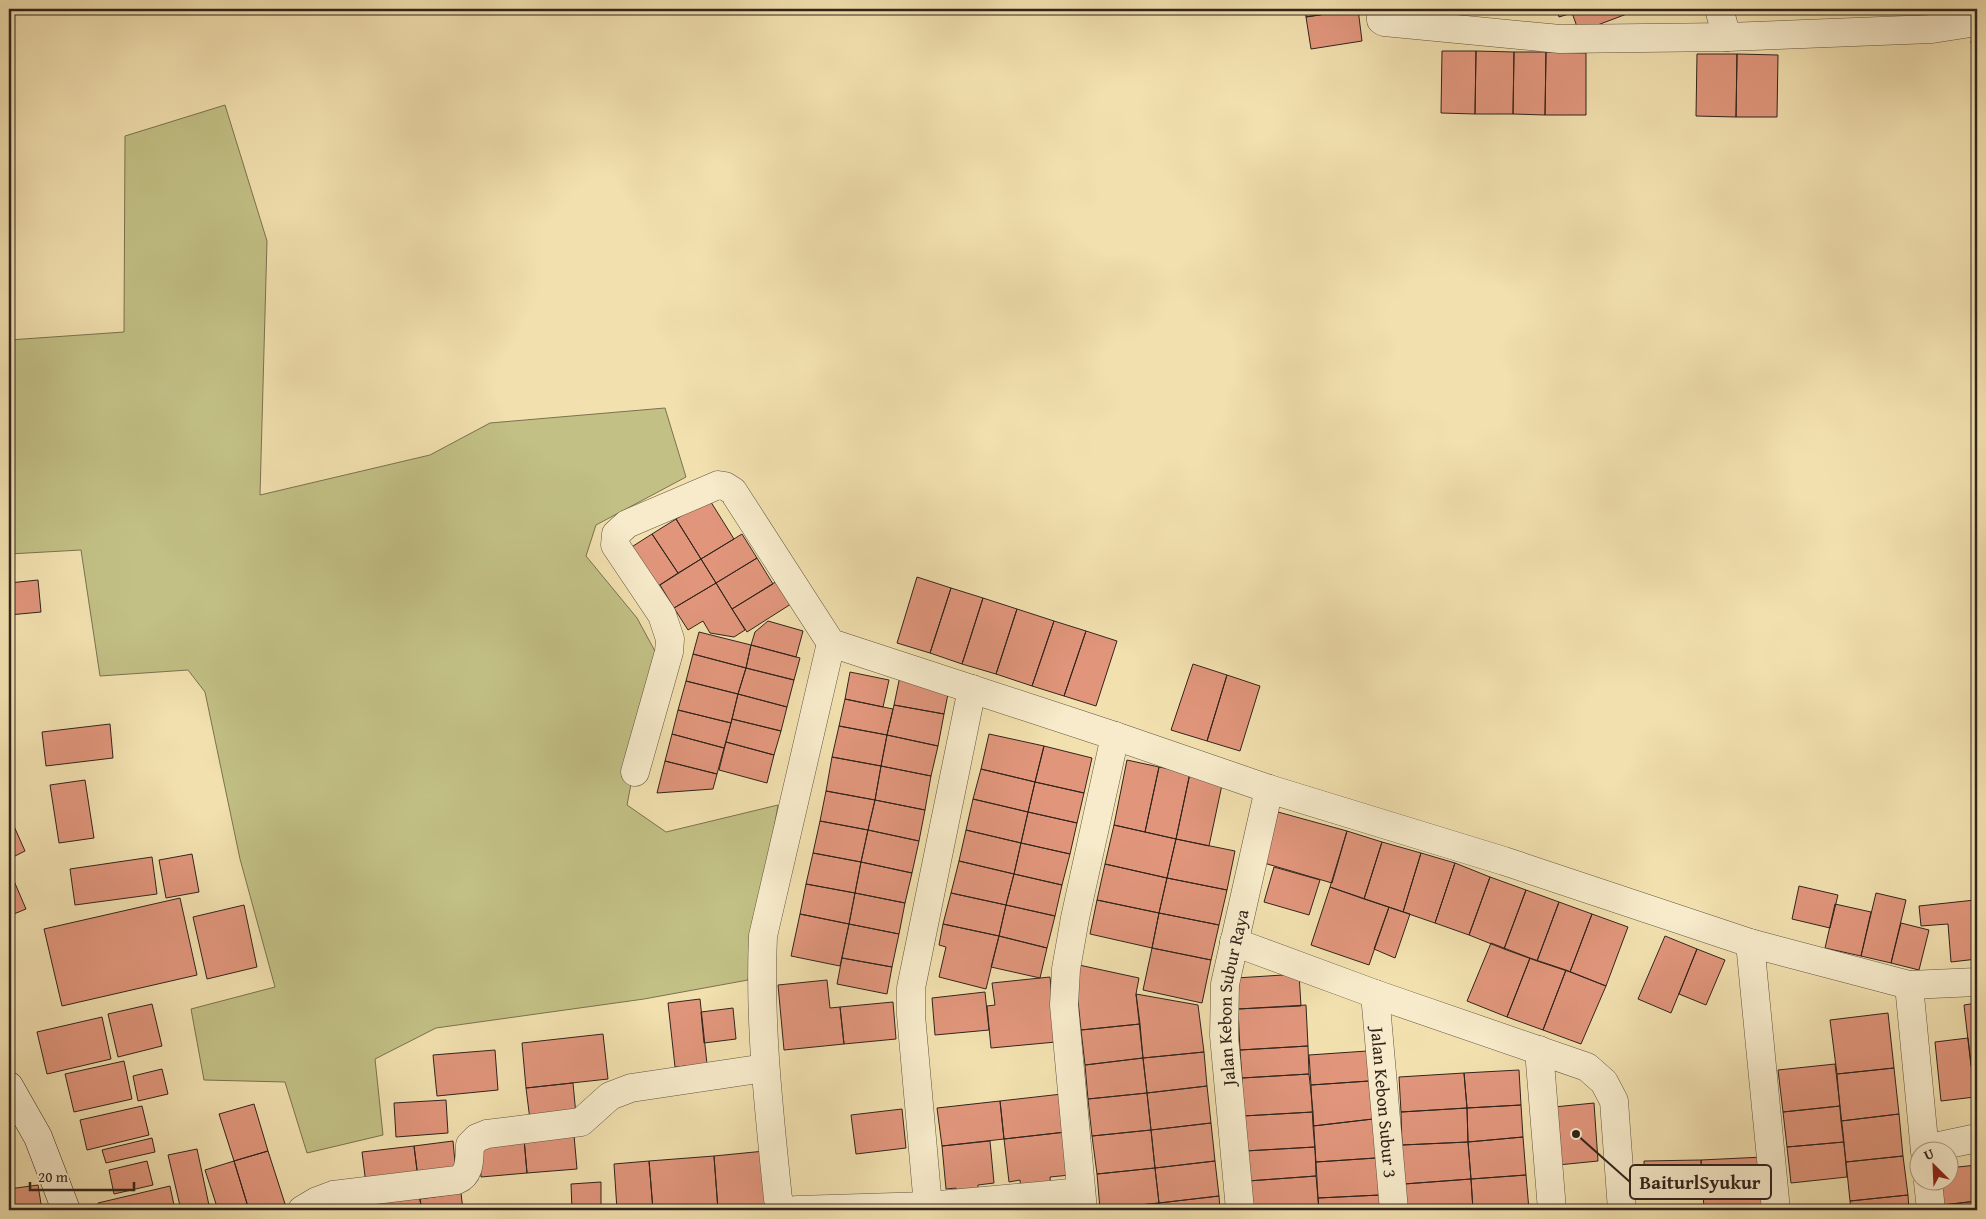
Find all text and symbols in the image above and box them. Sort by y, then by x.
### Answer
street label: Jalan Kebon Subur Raya [1210,906,1255,1089]
street label: Jalan Kebon Subur 3 [1364,1024,1405,1179]
north arrow [1908,1142,1958,1192]
text: U [1920,1143,1938,1165]
scale bar [30,1159,134,1191]
callout: BaiturlSyukur [1630,1165,1771,1199]
text: 20 m [38,1166,69,1187]
text: BaiturlSyukur [1639,1168,1761,1196]

